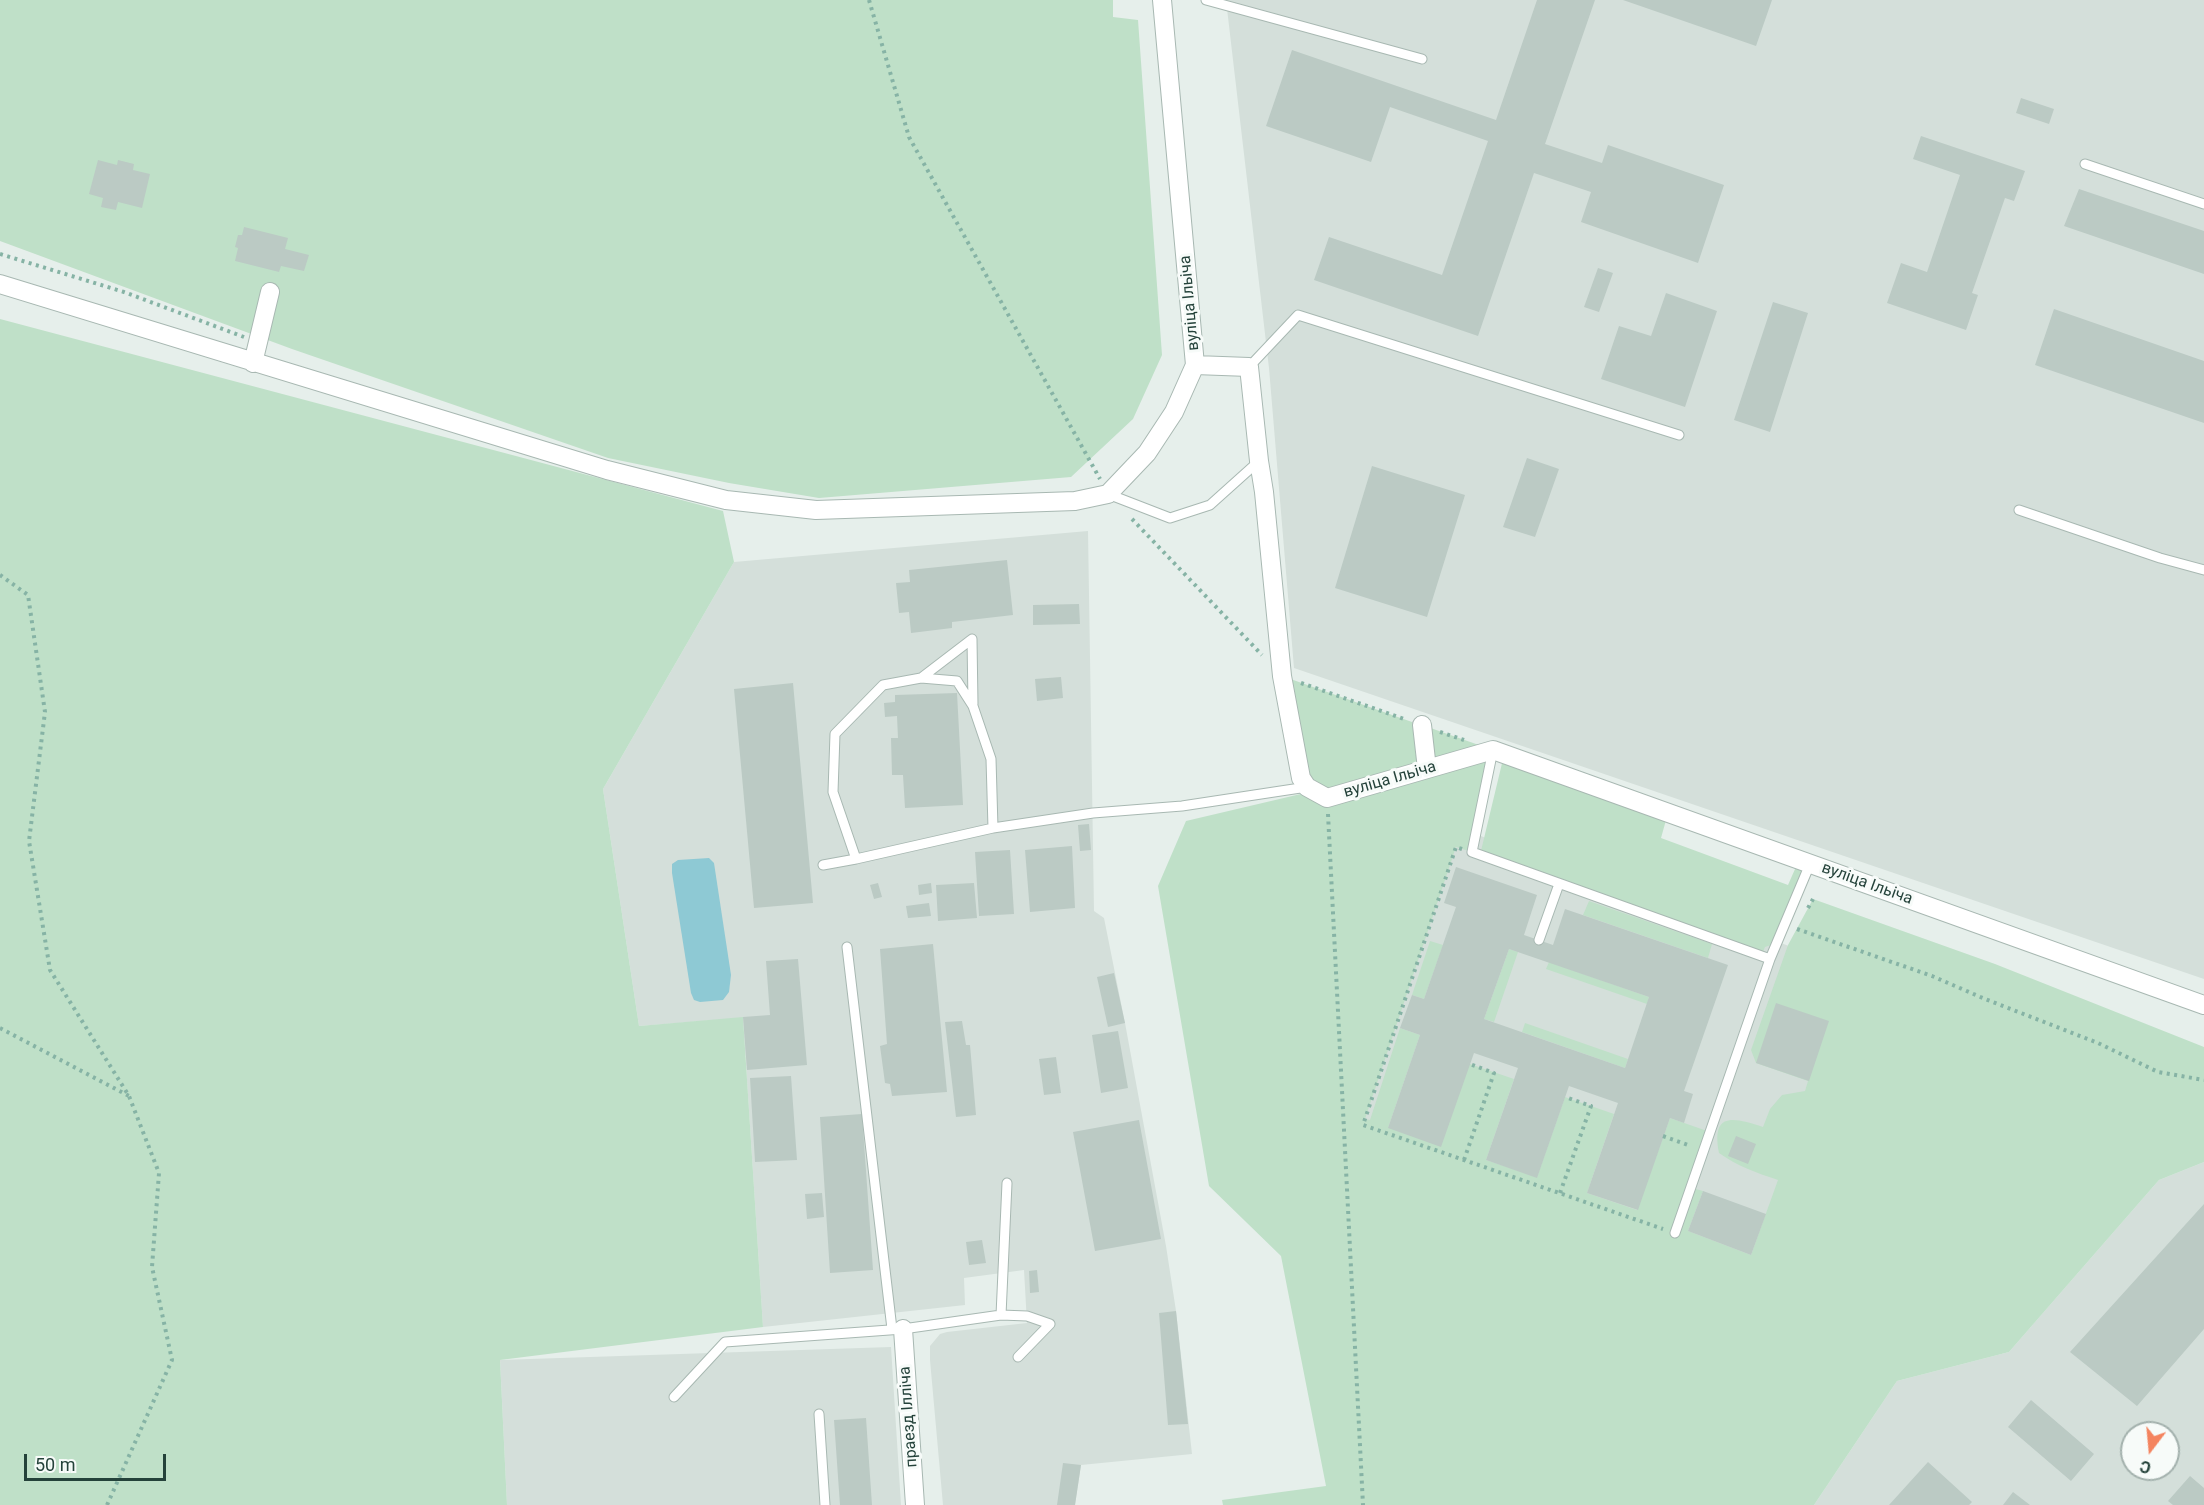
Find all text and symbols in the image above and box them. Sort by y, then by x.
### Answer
street label: вуліца Ільіча [1176,255,1204,351]
street label: вуліца Ільіча [1342,758,1438,802]
street label: вуліца Ільіча [1819,859,1915,909]
street label: праезд Ілліча [896,1366,922,1468]
north arrow [2120,1421,2180,1481]
scale bar [27,1442,170,1480]
text: 50 m [35,1454,75,1475]
text: С [2138,1456,2153,1477]

